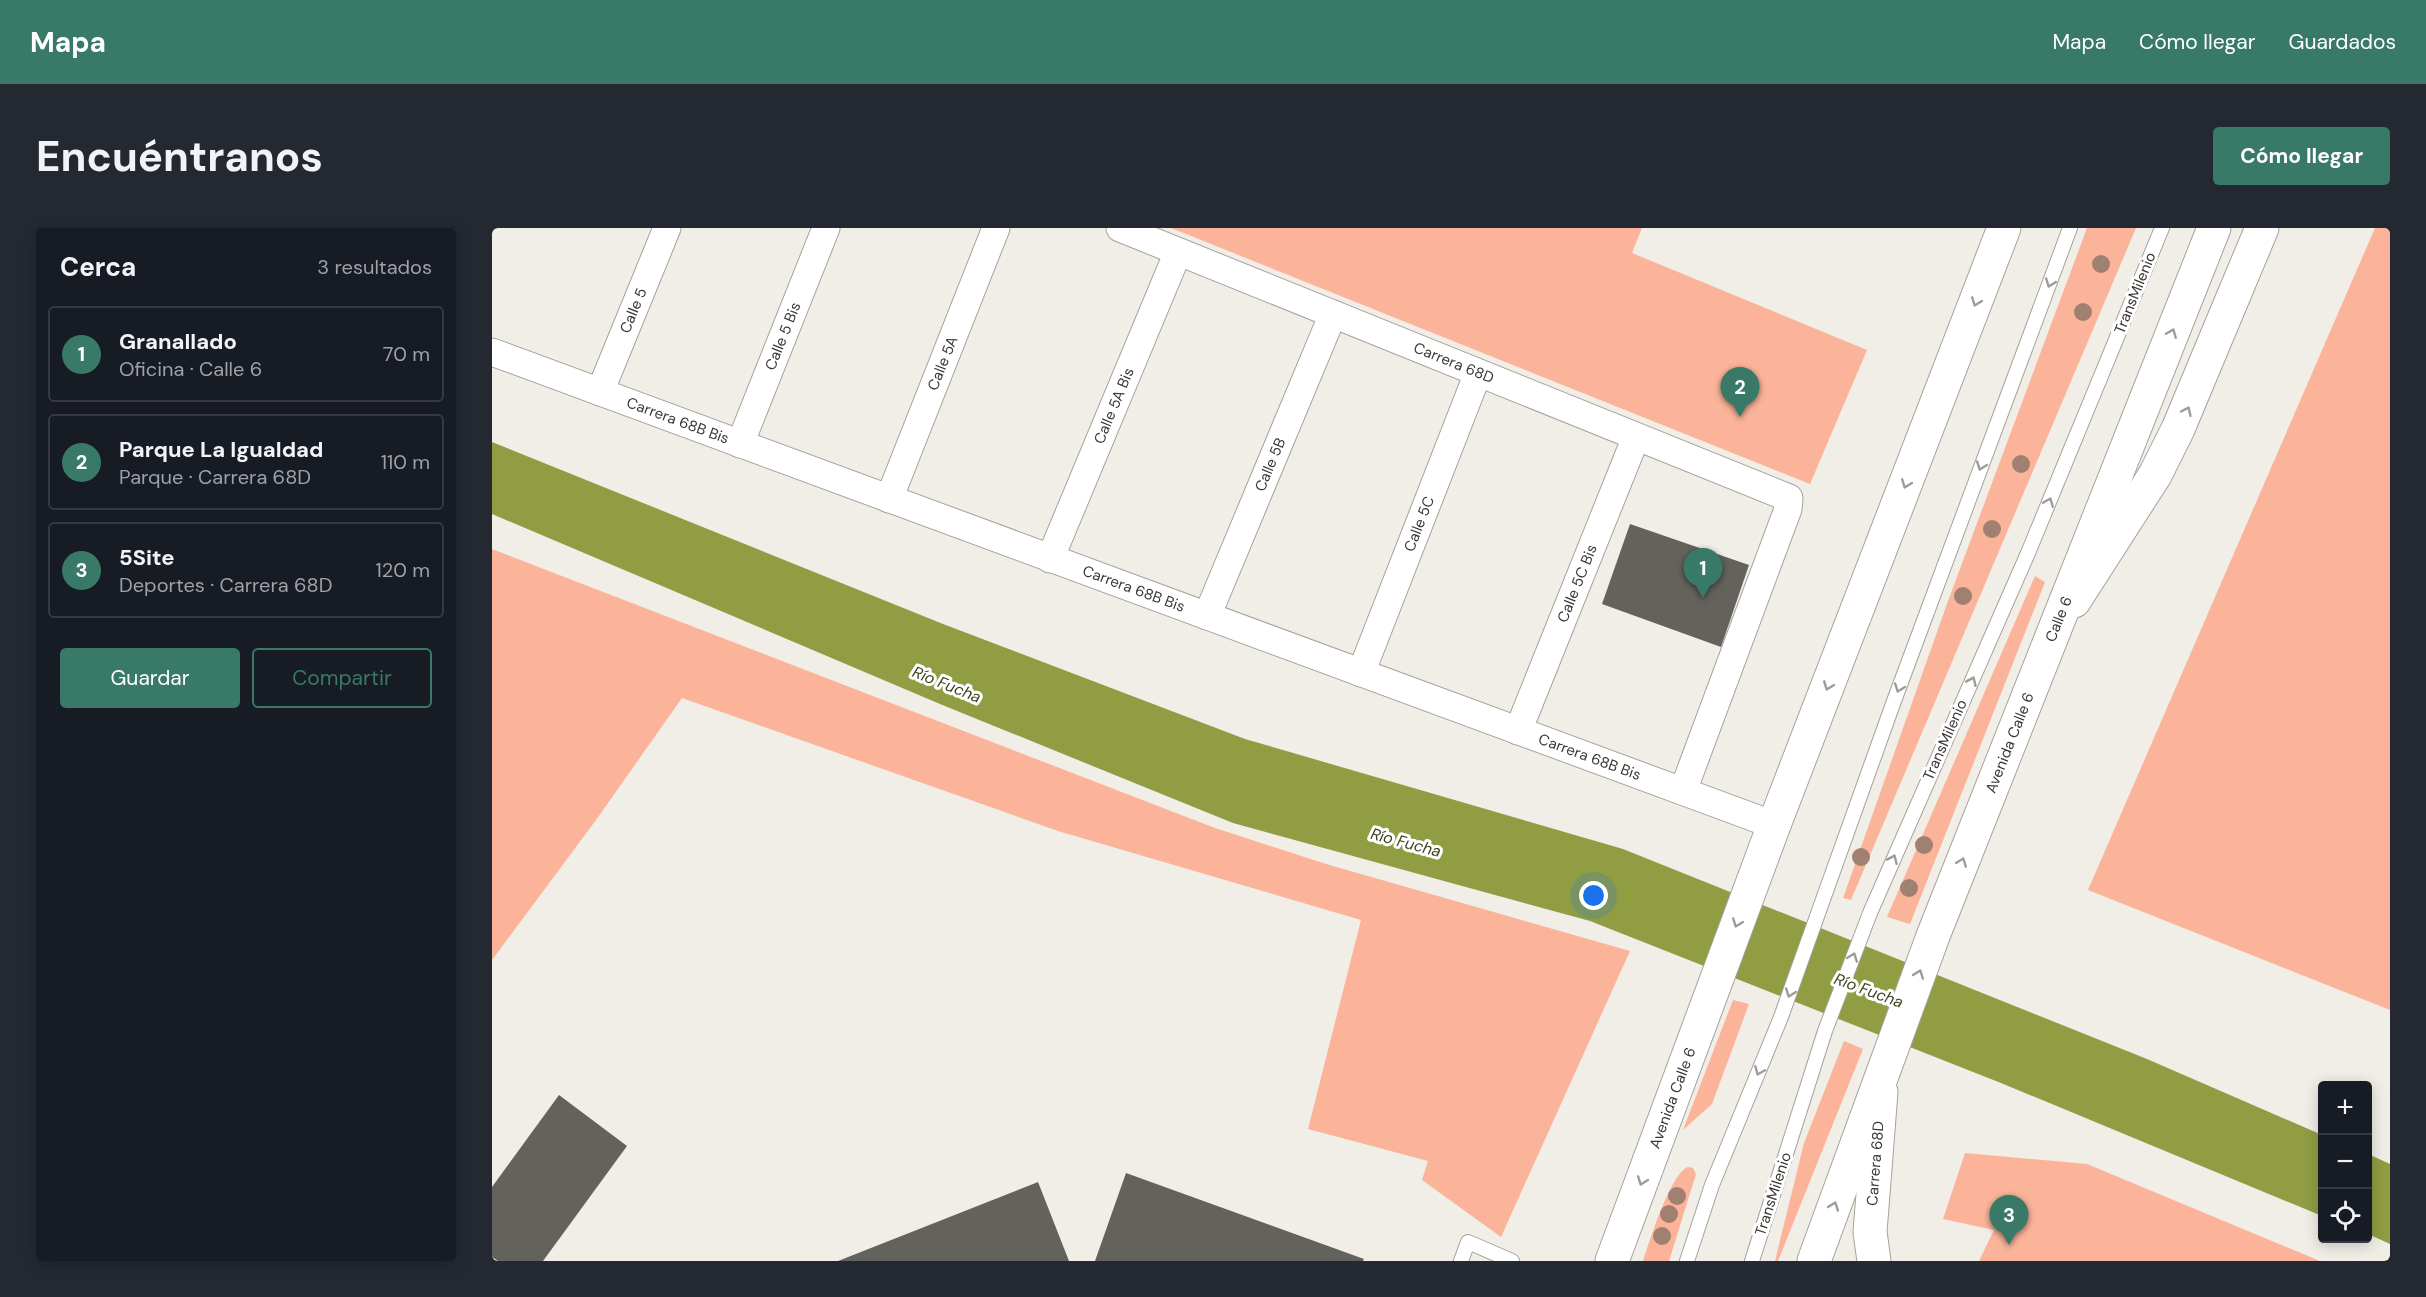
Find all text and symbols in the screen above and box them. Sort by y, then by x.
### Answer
text: Mapa [30,24,106,61]
text: Mapa [2052,28,2106,56]
text: Cómo llegar [2139,28,2256,56]
text: Guardados [2289,28,2396,56]
button: Cómo llegar [2213,127,2390,185]
text: Encuéntranos [36,129,323,184]
street label: TransMilenio [2110,249,2161,337]
text: Cerca [60,250,136,284]
text: 3 resultados [317,254,432,280]
one-way arrow [2044,277,2057,288]
street label: Calle 5 [615,285,651,336]
one-way arrow [1971,296,1983,307]
street label: Calle 5 Bis [760,299,805,373]
text: Granallado [119,327,237,356]
one-way arrow [2165,328,2177,339]
street label: Calle 5A [923,333,962,393]
street label: Carrera 68D [1411,338,1497,388]
text: 1 [78,341,85,367]
text: 70 m [383,341,430,367]
text: Oficina · Calle 6 [119,356,262,382]
street label: Calle 5A Bis [1089,365,1139,447]
pin: 2 [1720,368,1760,417]
street label: Carrera 68B Bis [624,392,732,449]
one-way arrow [2179,406,2191,417]
text: Parque La Igualdad [119,435,323,464]
street label: Calle 5B [1250,435,1290,495]
text: 2 [76,449,87,475]
text: 110 m [381,449,430,475]
one-way arrow [1976,460,1989,470]
text: Parque · Carrera 68D [119,464,311,490]
one-way arrow [1901,478,1913,489]
street label: Calle 5C [1399,493,1439,555]
one-way arrow [2042,497,2054,508]
street label: Calle 5C Bis [1553,542,1602,625]
text: 5Site [119,543,175,572]
pin: 1 [1684,548,1722,598]
text: 3 [75,557,88,583]
text: 120 m [376,557,430,583]
street label: Carrera 68B Bis [1080,561,1188,617]
text: Deportes · Carrera 68D [119,572,333,598]
street label: Calle 6 [2041,593,2077,645]
button: Guardar [60,648,240,708]
button: Compartir [252,648,432,708]
water label: Río Fucha [909,661,984,708]
one-way arrow [1964,676,1976,687]
one-way arrow [1823,679,1835,690]
one-way arrow [1893,682,1906,692]
street label: Avenida Calle 6 [1981,689,2039,796]
street label: TransMilenio [1918,696,1972,784]
street label: Carrera 68B Bis [1536,729,1644,785]
water label: Río Fucha [1368,823,1444,862]
one-way arrow [1886,855,1898,866]
one-way arrow [1954,857,1967,868]
your location [1579,881,1608,910]
one-way arrow [1732,917,1744,928]
one-way arrow [1846,952,1858,963]
water label: Río Fucha [1831,968,1906,1013]
one-way arrow [1911,969,1924,980]
one-way arrow [1785,987,1798,998]
street label: Avenida Calle 6 [1645,1044,1701,1151]
one-way arrow [1754,1065,1766,1076]
map controls [2318,1081,2372,1243]
button: + [2318,1081,2372,1135]
street label: Carrera 68D [1862,1120,1889,1207]
button: − [2318,1135,2372,1189]
street label: TransMilenio [1750,1150,1796,1238]
one-way arrow [1636,1175,1649,1186]
button: locate [2318,1189,2372,1243]
pin: 3 [1990,1196,2029,1245]
one-way arrow [1826,1201,1839,1212]

